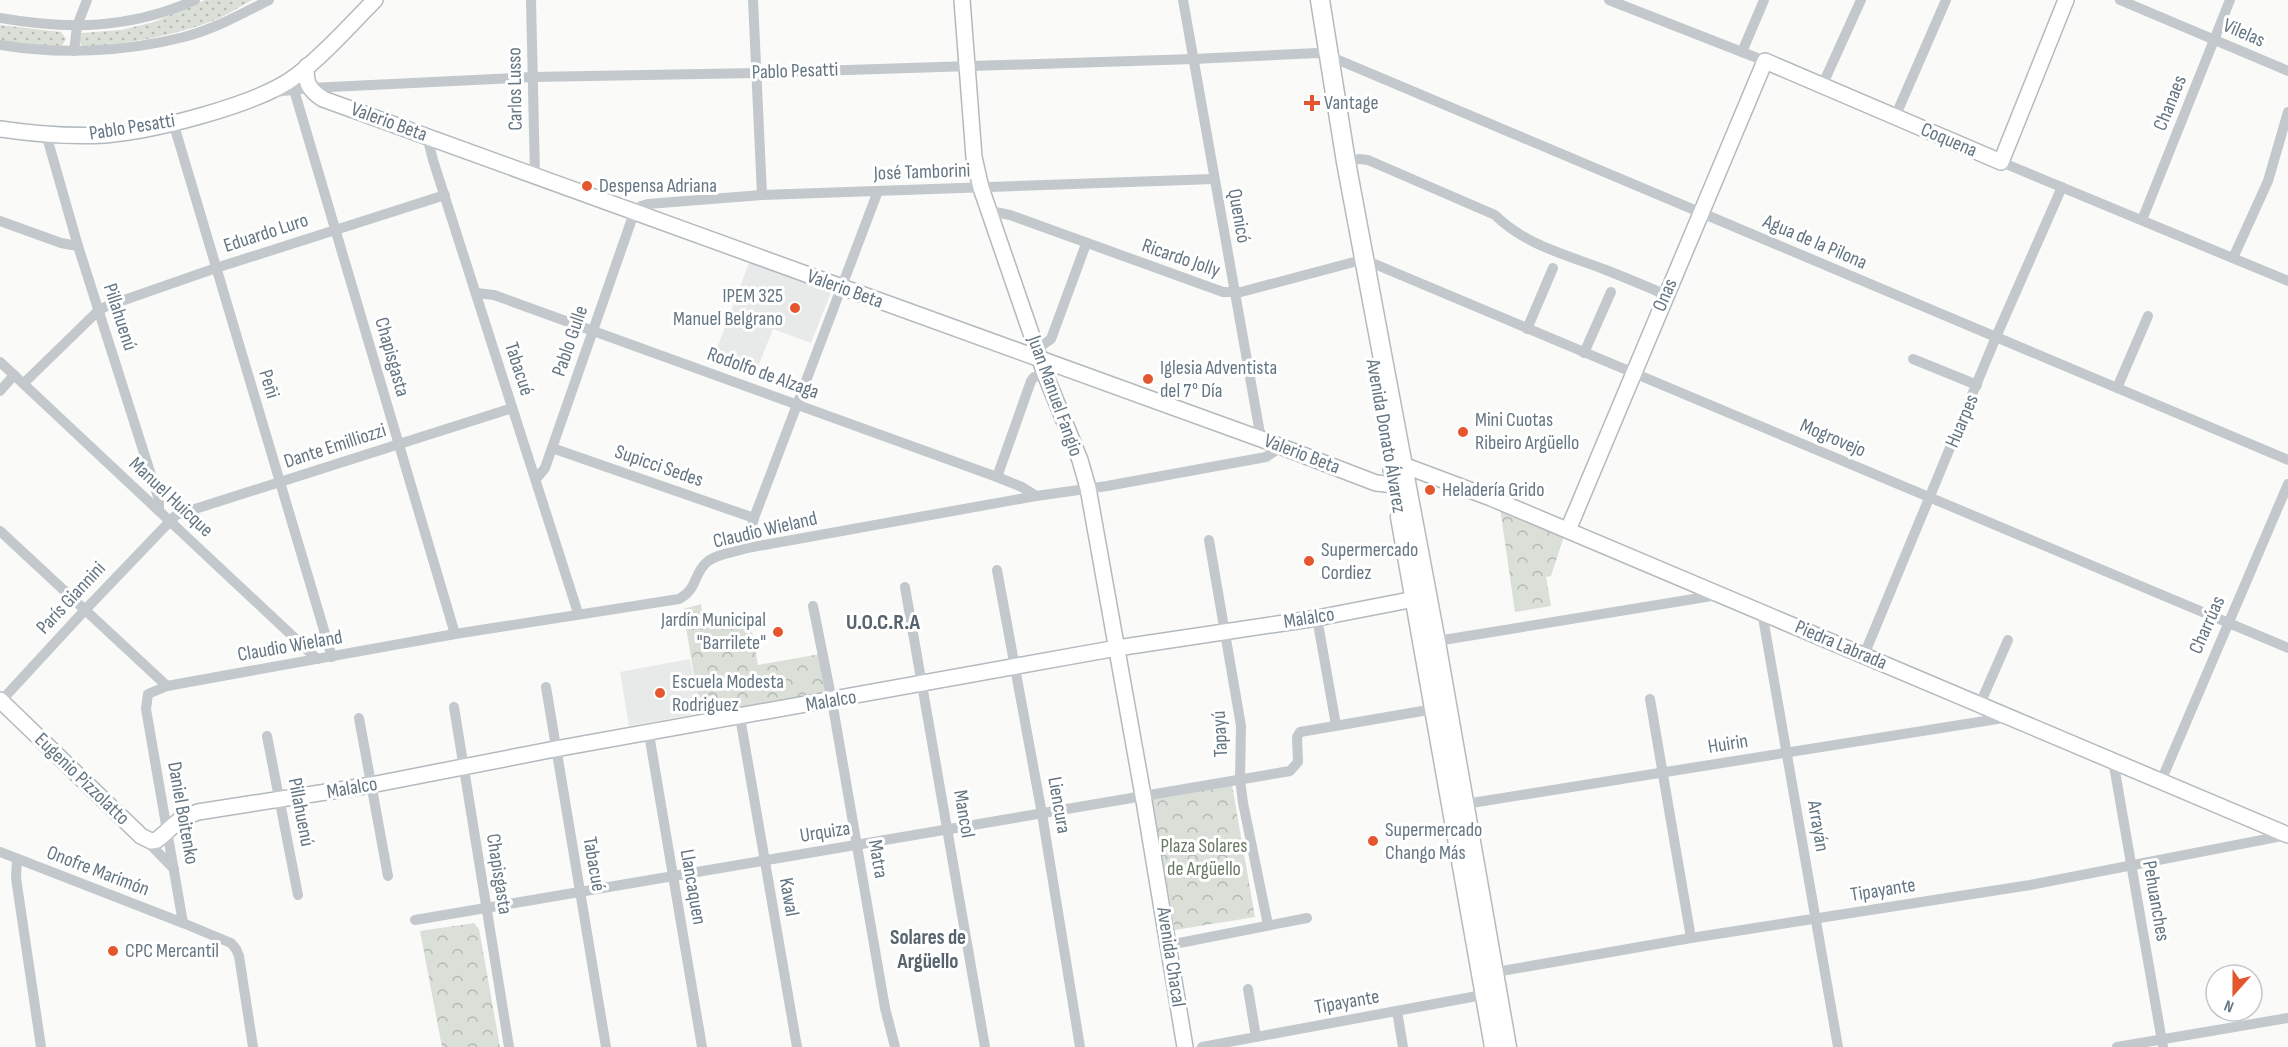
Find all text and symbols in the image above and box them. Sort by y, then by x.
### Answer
street label: Vilelas [2219,14,2269,52]
street label: Carlos Lusso [502,47,528,131]
street label: Pablo Pesatti [751,57,839,85]
street label: Chanaes [2148,72,2192,134]
place label: Vantage [1324,91,1378,115]
marker: Vantage [1305,96,1319,110]
street label: Valerio Beta [348,97,430,147]
street label: Pablo Pesatti [87,108,177,146]
street label: Coquena [1917,117,1981,163]
street label: José Tamborini [872,158,971,186]
place label: Despensa Adriana [599,174,717,198]
marker: Despensa Adriana [580,179,594,193]
street label: Quenicó [1222,187,1256,245]
street label: Eduardo Luro [221,208,311,258]
street label: Agua de la Pilona [1758,209,1871,275]
street label: Ricardo Jolly [1139,233,1224,283]
street label: Valerio Beta [804,264,886,314]
street label: Onas [1647,275,1683,315]
street label: Pillahuenú [98,280,142,354]
place label: IPEM 325 Manuel Belgrano [673,284,783,331]
marker: IPEM 325 Manuel Belgrano [788,301,802,315]
street label: Pablo Gulle [547,302,593,380]
street label: Chapisgasta [369,315,415,399]
street label: Juan Manuel Fangio [1022,331,1088,460]
street label: Tabacué [499,339,539,399]
street label: Rodolfo de Alzaga [704,342,822,404]
place label: Iglesia Adventista del 7° Día [1160,356,1277,403]
street label: Avenida Donato Álvarez [1360,356,1411,515]
street label: Peñi [253,367,285,401]
marker: Iglesia Adventista del 7° Día [1141,372,1155,386]
street label: Huarpes [1940,391,1984,451]
place label: Mini Cuotas Ribeiro Argüello [1475,408,1579,455]
street label: Mogrovejo [1796,413,1870,463]
street label: Dante Emilliozzi [281,418,389,474]
marker: Mini Cuotas Ribeiro Argüello [1456,425,1470,439]
street label: Valerio Beta [1261,429,1343,479]
street label: Supicci Sedes [612,440,706,492]
street label: Manuel Huicque [124,452,218,542]
place label: Heladería Grido [1442,478,1544,502]
marker: Heladería Grido [1423,483,1437,497]
street label: Claudio Wieland [711,506,819,554]
place label: Supermercado Cordiez [1321,538,1418,585]
marker: Supermercado Cordiez [1302,554,1316,568]
street label: París Giannini [31,557,111,639]
street label: Charrúas [2184,592,2230,658]
street label: Malalco [1282,602,1336,634]
place label: Jardín Municipal "Barrilete" [660,608,766,655]
district label: U.O.C.R.A [846,609,921,636]
street label: Piedra Labrada [1791,615,1891,675]
street label: Claudio Wieland [236,625,344,667]
marker: Jardín Municipal "Barrilete" [771,625,785,639]
place label: Escuela Modesta Rodriguez [672,670,784,717]
street label: Malalco [804,685,858,717]
marker: Escuela Modesta Rodriguez [653,686,667,700]
street label: Tapayú [1207,710,1233,758]
street label: Eugenio Pizzolatto [30,728,134,830]
street label: Huirin [1706,729,1750,759]
street label: Daniel Boitenko [162,760,204,866]
street label: Malalco [325,772,379,804]
street label: Liencura [1042,775,1076,835]
street label: Pillahuenú [283,776,319,848]
street label: Mancol [948,788,980,840]
street label: Arrayán [1802,798,1834,853]
street label: Urquiza [798,816,852,848]
place label: Supermercado Chango Más [1385,818,1482,865]
street label: Chapisgasta [481,832,517,916]
park label: Plaza Solares de Argüello [1161,834,1247,881]
marker: Supermercado Chango Más [1366,834,1380,848]
street label: Tabacué [577,835,611,893]
street label: Matra [863,838,893,880]
street label: Onofre Marimón [43,840,153,902]
street label: Llancaquen [675,847,711,927]
street label: Pehuanches [2137,859,2175,943]
street label: Tipayante [1849,873,1917,907]
street label: Kawal [774,876,804,918]
street label: Avenida Chacal [1151,904,1191,1009]
district label: Solares de Argüello [890,925,966,974]
place label: CPC Mercantil [125,939,219,963]
marker: CPC Mercantil [106,944,120,958]
north arrow [2204,963,2264,1023]
street label: Tipayante [1313,984,1381,1020]
text: N [2222,995,2237,1016]

